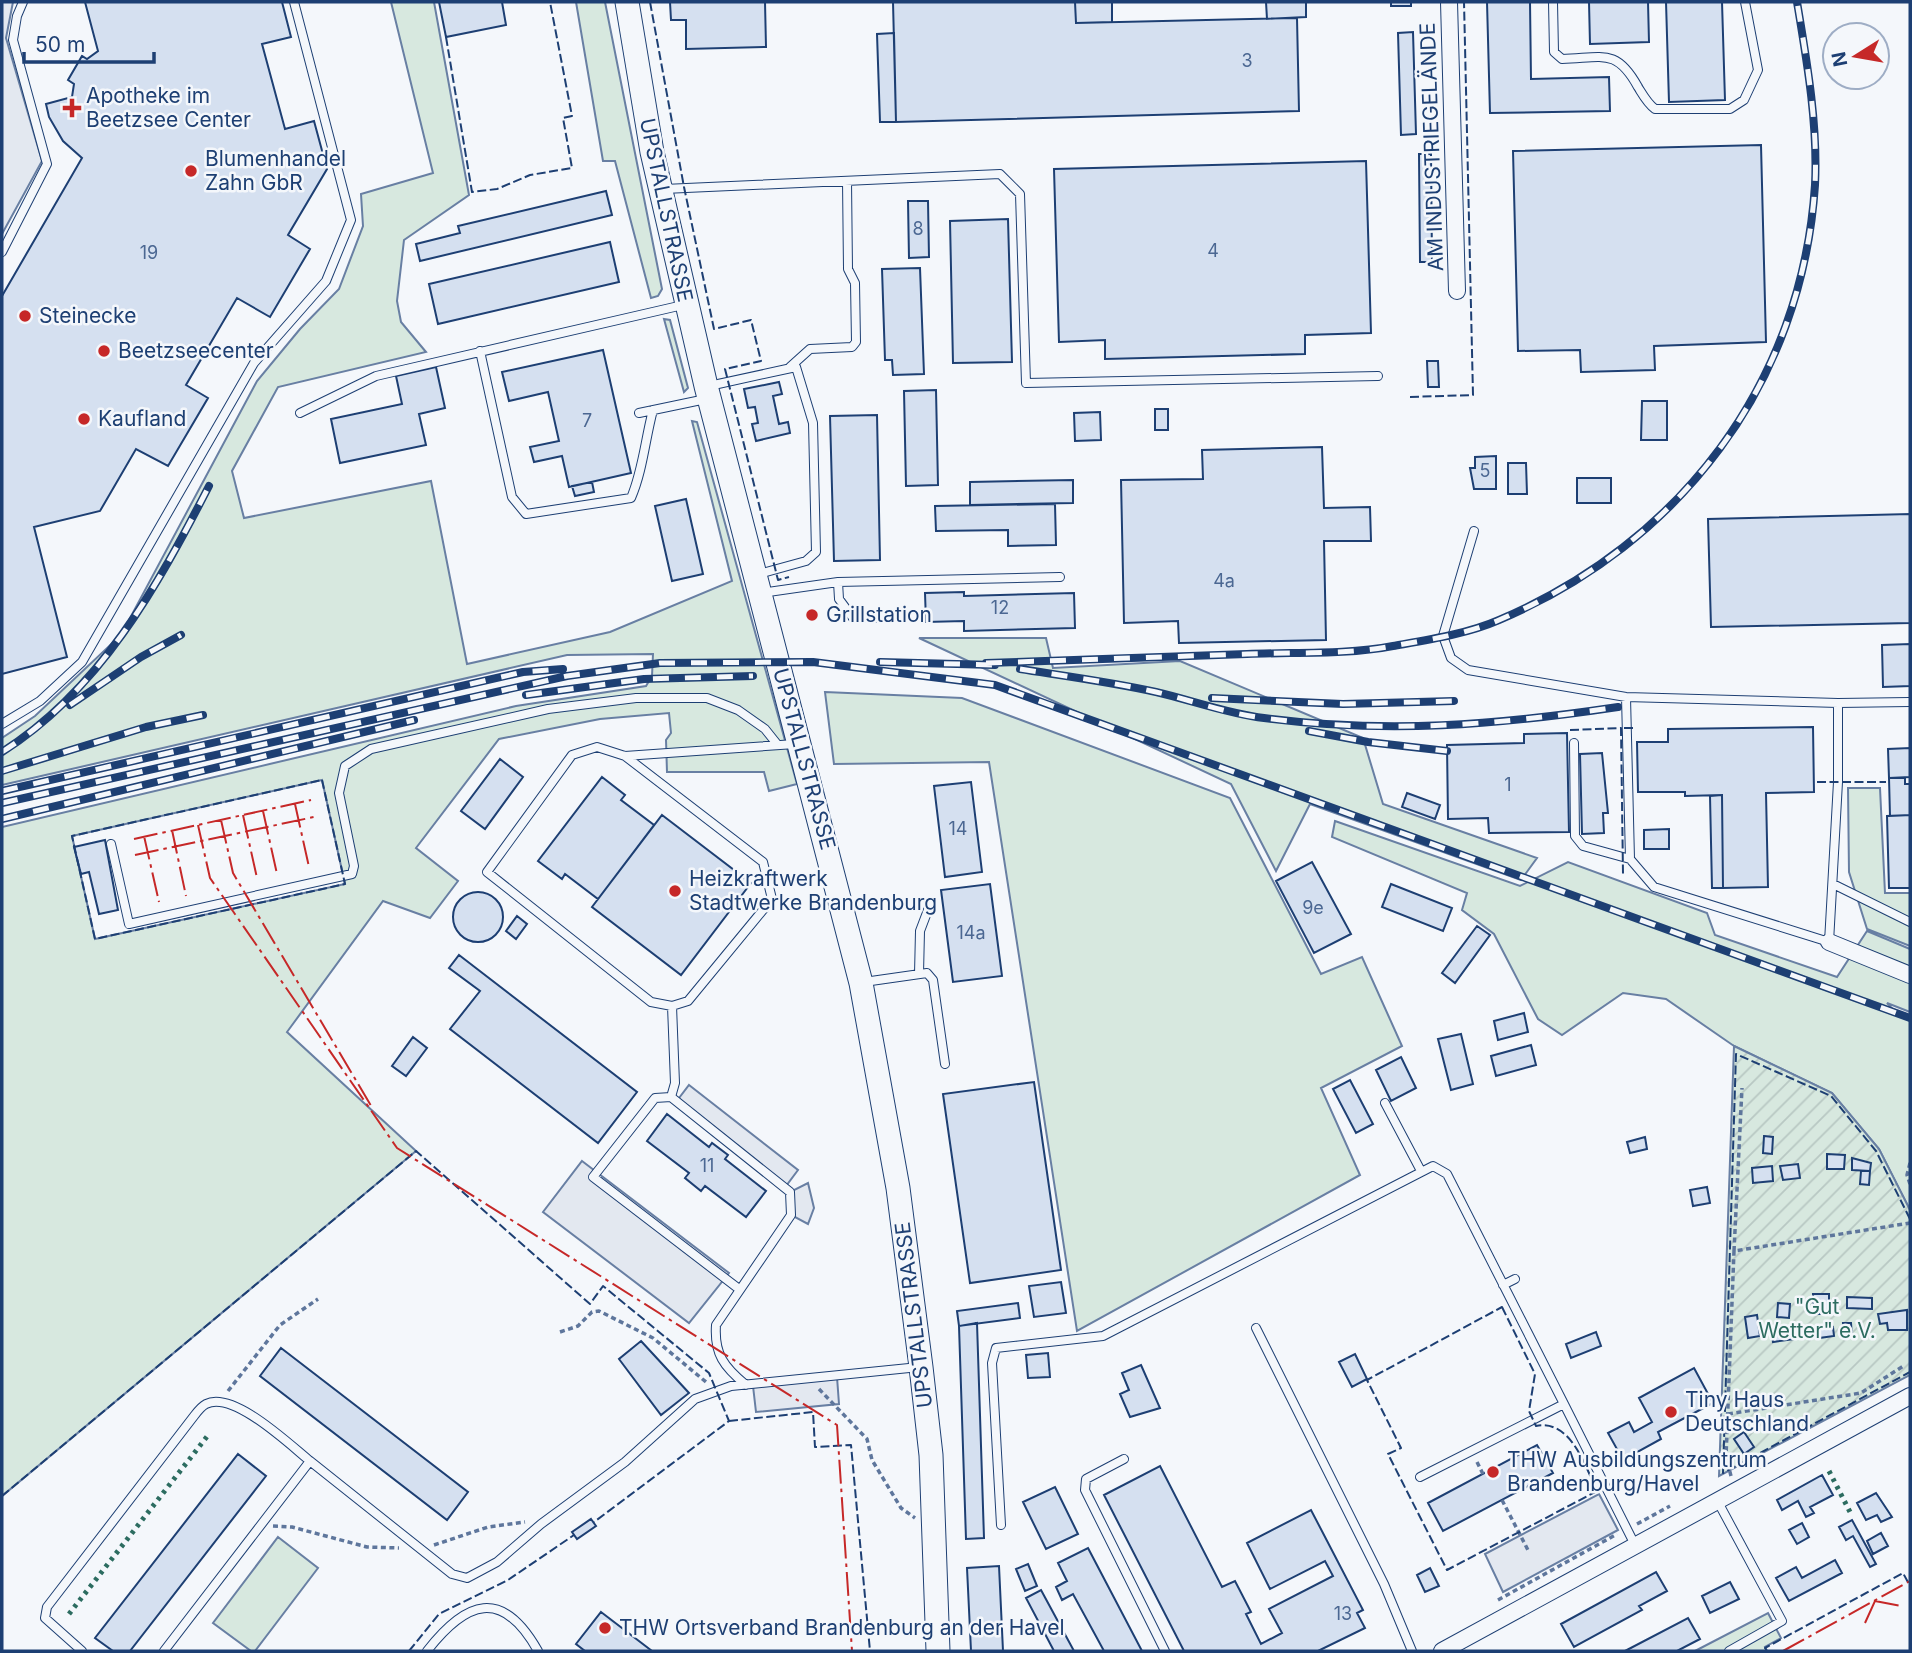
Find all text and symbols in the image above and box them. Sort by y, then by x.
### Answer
scale bar [24,21,154,65]
north arrow [1821,21,1891,91]
street label: AM INDUSTRIEGELÄNDE [1414,22,1448,272]
text: 50 m [35,32,85,57]
house number: 3 [1241,50,1253,71]
text: N [1827,50,1852,68]
place label: Apotheke im Beetzsee Center [86,83,251,132]
marker: Apotheke im Beetzsee Center [64,100,80,116]
street label: UPSTALLSTRASSE [635,116,698,304]
place label: Blumenhandel Zahn GbR [205,146,346,195]
marker: Blumenhandel Zahn GbR [183,163,199,179]
house number: 8 [912,218,924,239]
house number: 4 [1207,240,1219,261]
house number: 19 [140,242,158,263]
place label: Steinecke [39,303,136,328]
marker: Steinecke [17,308,33,324]
place label: Beetzseecenter [118,338,274,363]
marker: Beetzseecenter [96,343,112,359]
place label: Kaufland [98,406,186,431]
house number: 7 [582,410,592,431]
marker: Kaufland [76,411,92,427]
house number: 5 [1480,460,1490,481]
house number: 4a [1213,570,1235,591]
house number: 12 [991,597,1009,618]
place label: Grillstation [826,602,932,627]
marker: Grillstation [804,607,820,623]
street label: UPSTALLSTRASSE [768,665,841,852]
house number: 1 [1504,774,1512,795]
house number: 14 [949,818,967,839]
place label: Heizkraftwerk Stadtwerke Brandenburg [689,866,937,915]
marker: Heizkraftwerk Stadtwerke Brandenburg [667,883,683,899]
house number: 9e [1302,897,1324,918]
house number: 14a [956,922,986,943]
house number: 11 [700,1155,714,1176]
street label: UPSTALLSTRASSE [890,1221,937,1409]
park label: "Gut Wetter" e.V. [1758,1294,1876,1343]
place label: Tiny Haus Deutschland [1685,1387,1809,1436]
marker: Tiny Haus Deutschland [1663,1404,1679,1420]
place label: THW Ausbildungszentrum Brandenburg/Havel [1507,1447,1767,1496]
marker: THW Ausbildungszentrum Brandenburg/Havel [1485,1464,1501,1480]
house number: 13 [1334,1603,1352,1624]
place label: THW Ortsverband Brandenburg an der Havel [619,1615,1065,1640]
marker: THW Ortsverband Brandenburg an der Havel [597,1620,613,1636]

